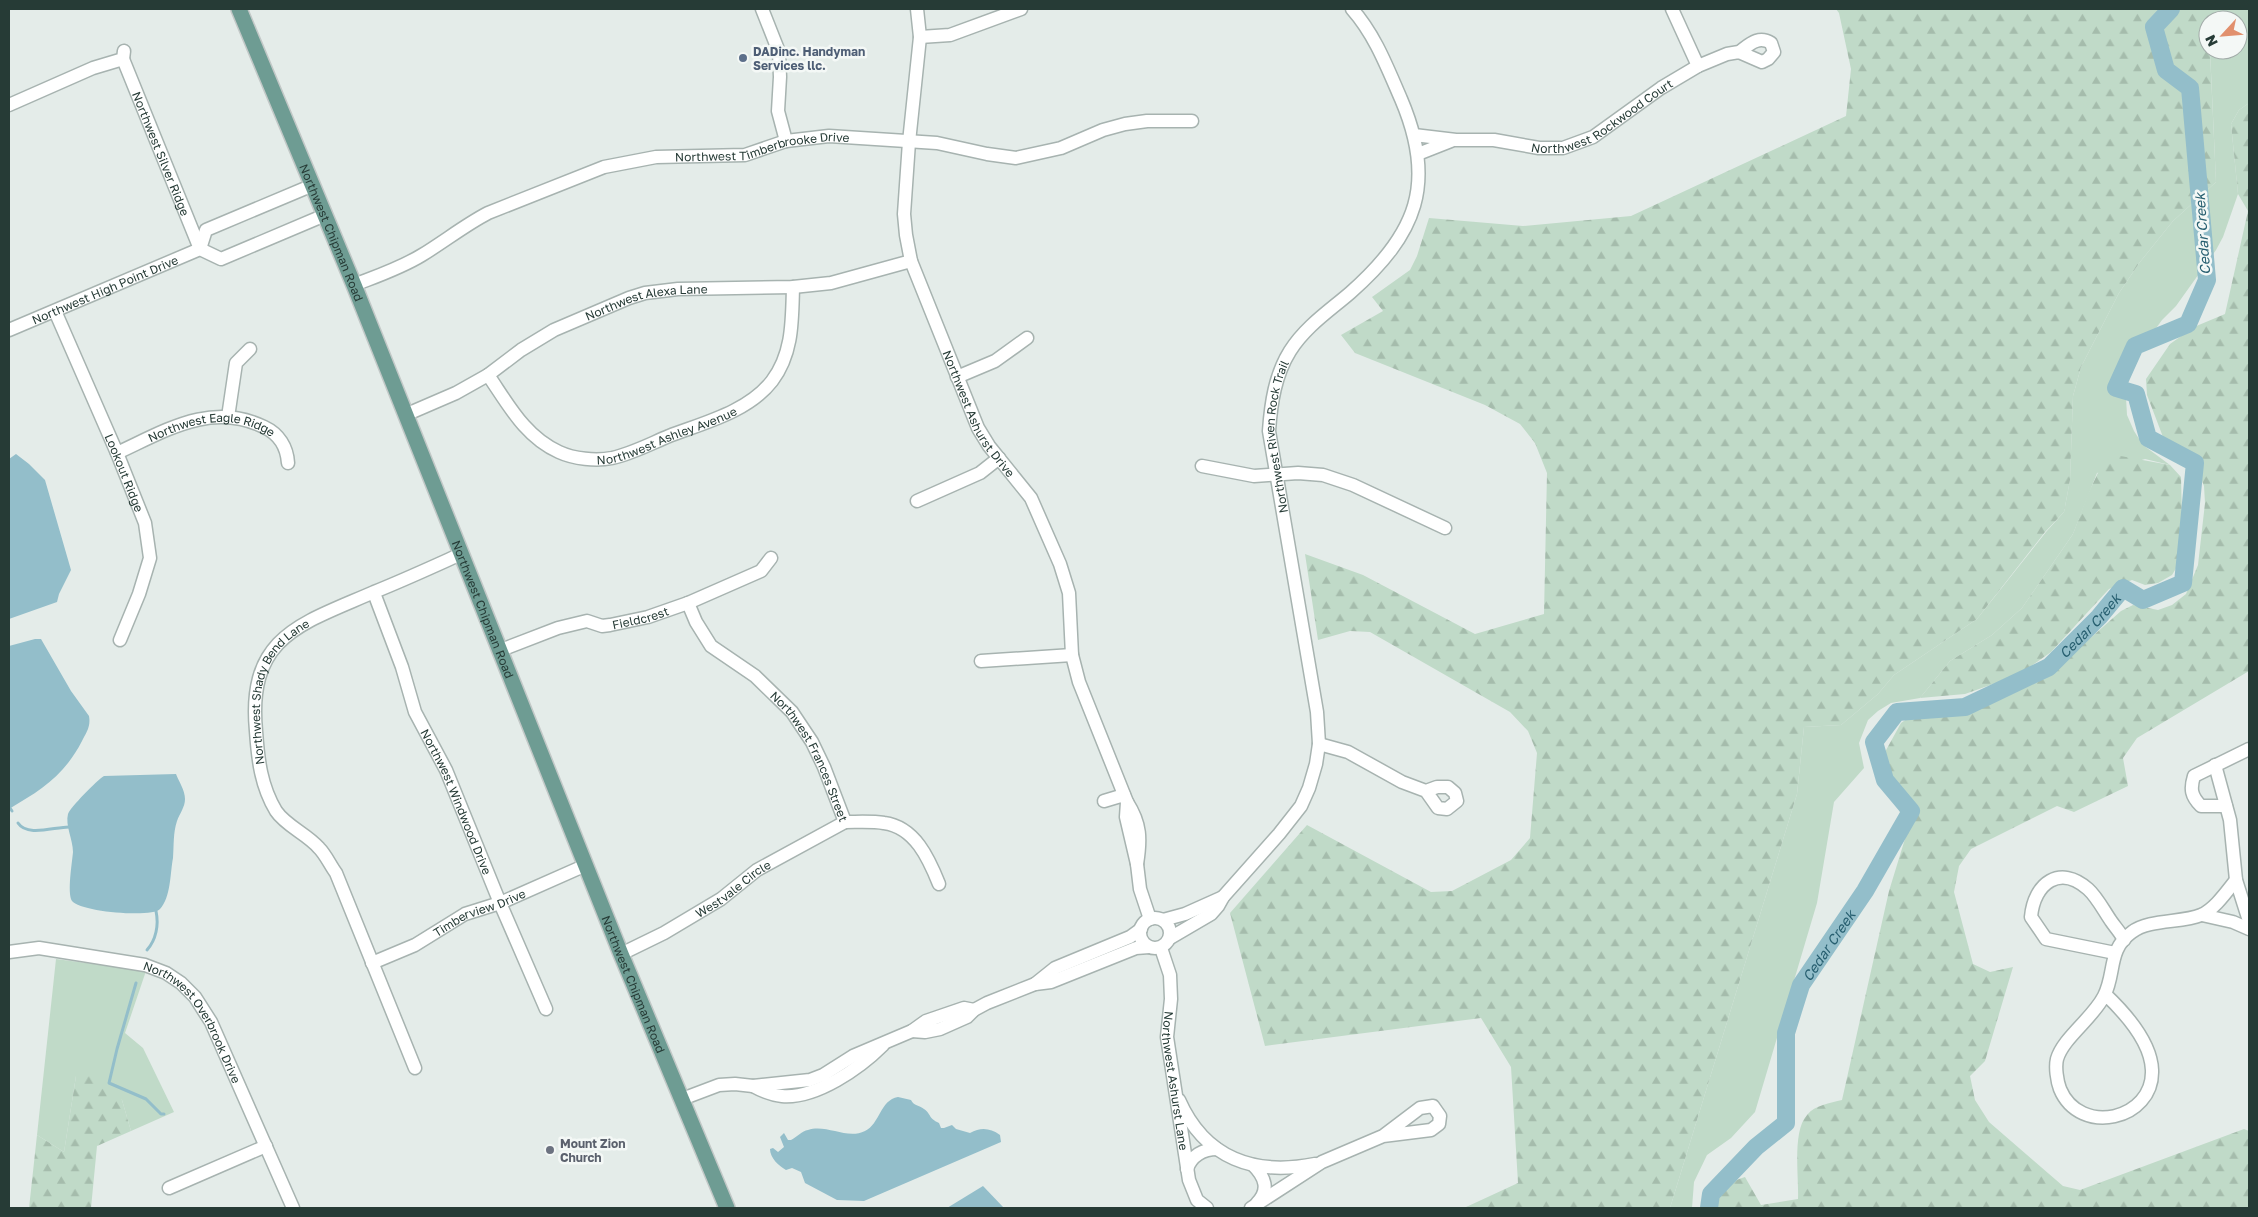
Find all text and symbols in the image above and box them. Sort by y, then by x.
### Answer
north arrow [2198,10,2248,60]
text: N [2201,32,2221,49]
place label: DADinc. Handyman Services llc. [753,44,865,73]
marker: DADinc. Handyman Services llc. [737,52,749,64]
street label: Northwest Rockwood Court [1530,75,1675,156]
street label: Northwest Silver Ridge [129,89,193,218]
street label: Northwest Timberbrooke Drive [675,128,850,164]
street label: Northwest Chipman Road [297,161,367,303]
water label: Cedar Creek [2191,190,2213,276]
street label: Northwest High Point Drive [29,252,180,327]
street label: Northwest Alexa Lane [583,281,708,323]
street label: Northwest Ashurst Drive [940,348,1018,480]
street label: Northwest Riven Rock Trail [1261,357,1291,514]
street label: Northwest Ashley Avenue [596,403,739,467]
text: Northwest Eagle Ridge [145,409,278,445]
street label: Lookout Ridge [102,431,147,514]
street label: Northwest Eagle Ridge [145,431,277,447]
street label: Northwest Chipman Road [449,538,518,680]
water label: Cedar Creek [2055,588,2125,661]
street label: Fieldcrest [611,603,671,632]
street label: Northwest Shady Bend Lane [248,615,312,766]
street label: Northwest Frances Street [767,688,852,824]
street label: Northwest Windwood Drive [418,726,495,877]
street label: Westvale Circle [692,857,773,920]
street label: Timberview Drive [430,885,528,940]
water label: Cedar Creek [1798,905,1859,984]
street label: Northwest Chipman Road [599,913,669,1055]
street label: Northwest Overbrook Drive [141,958,244,1085]
street label: Northwest Ashurst Lane [1159,1011,1192,1151]
place label: Mount Zion Church [560,1136,625,1165]
marker: Mount Zion Church [544,1144,556,1156]

